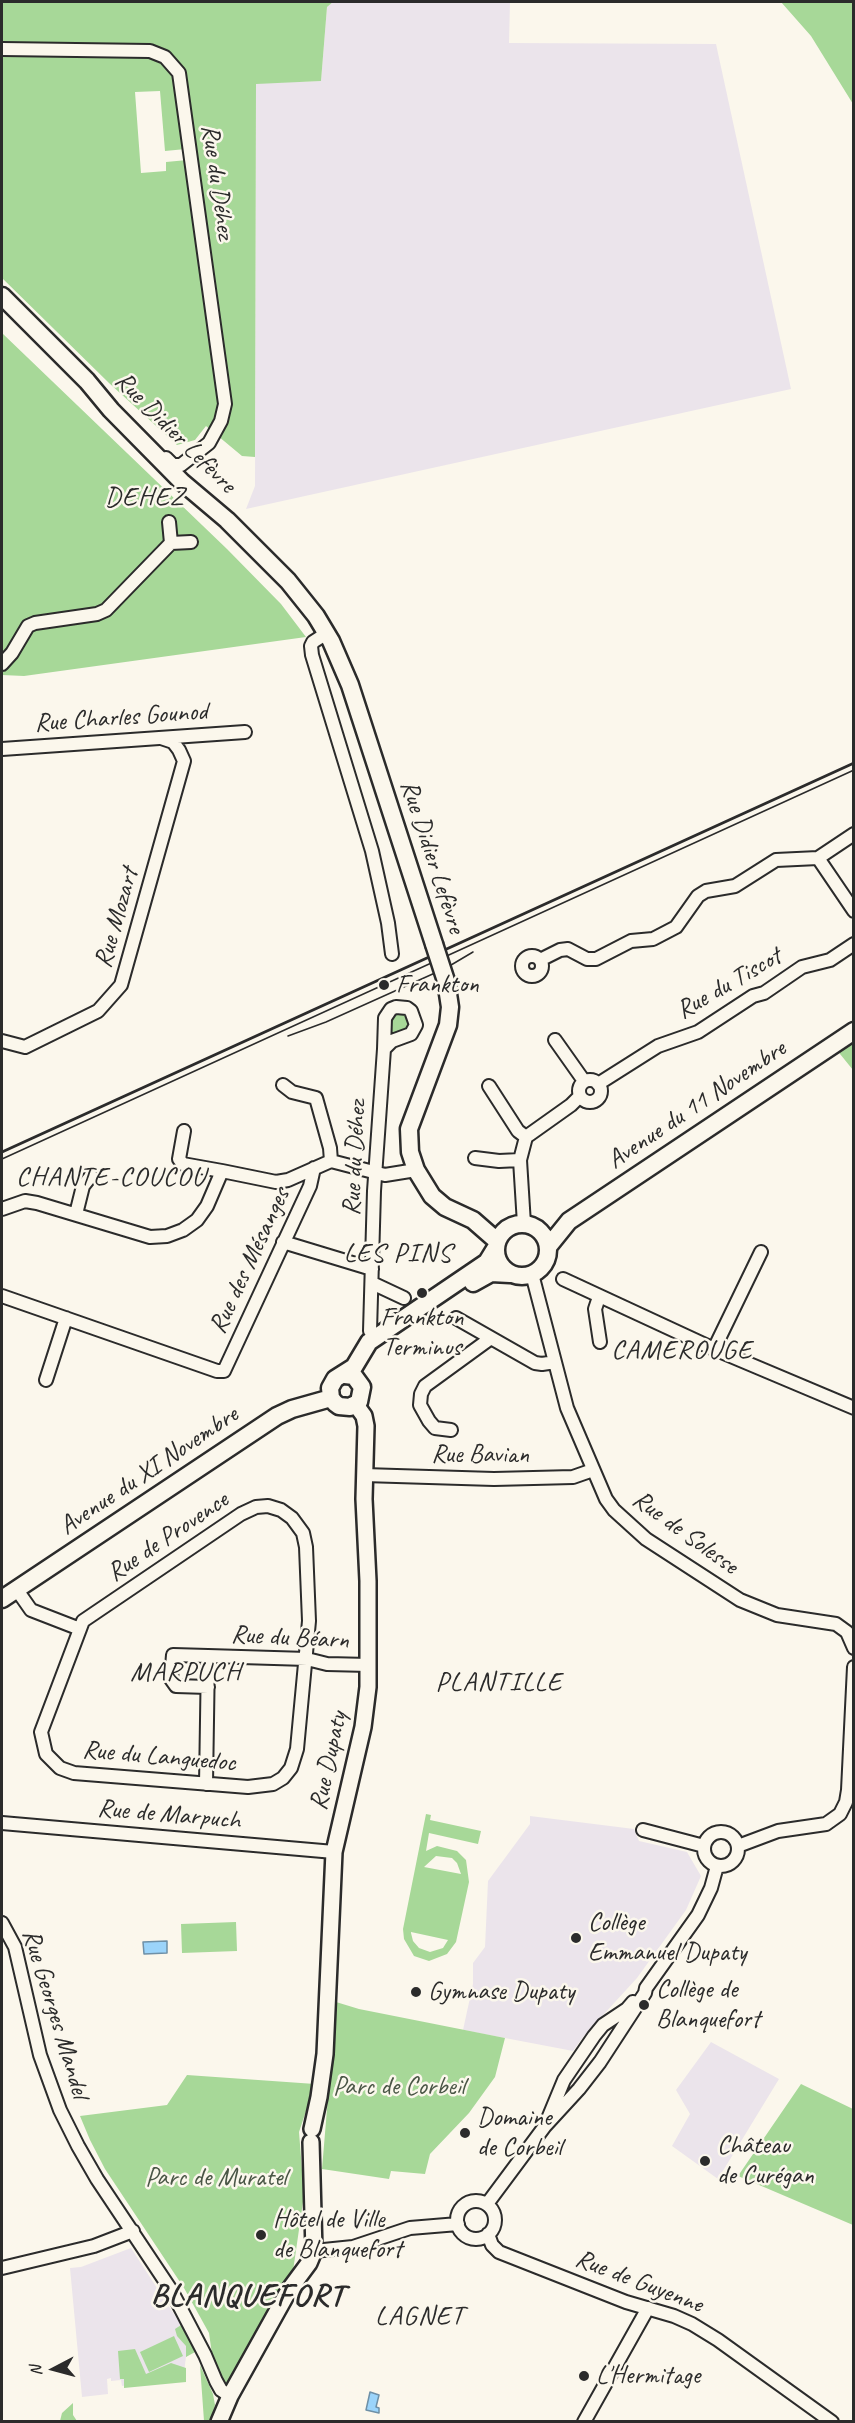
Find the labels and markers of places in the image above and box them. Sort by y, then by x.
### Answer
place label: Frankton [396,969,479,1001]
marker: Frankton [377,978,391,992]
marker: Frankton Terminus [415,1286,429,1300]
place label: Frankton Terminus [381,1302,463,1364]
place label: Collège Emmanuel Dupaty [588,1907,746,1968]
marker: Collège Emmanuel Dupaty [569,1931,583,1945]
place label: Collège de Blanquefort [656,1974,760,2036]
place label: Gymnase Dupaty [428,1976,574,2008]
marker: Gymnase Dupaty [409,1985,423,1999]
marker: Collège de Blanquefort [637,1998,651,2012]
place label: Domaine de Corbeil [477,2102,562,2164]
marker: Domaine de Corbeil [458,2126,472,2140]
place label: Château de Curégan [717,2130,814,2192]
marker: Château de Curégan [698,2154,712,2168]
place label: Hôtel de Ville de Blanquefort [273,2204,402,2266]
marker: Hôtel de Ville de Blanquefort [254,2228,268,2242]
place label: L'Hermitage [596,2360,700,2392]
marker: L'Hermitage [577,2369,591,2383]

